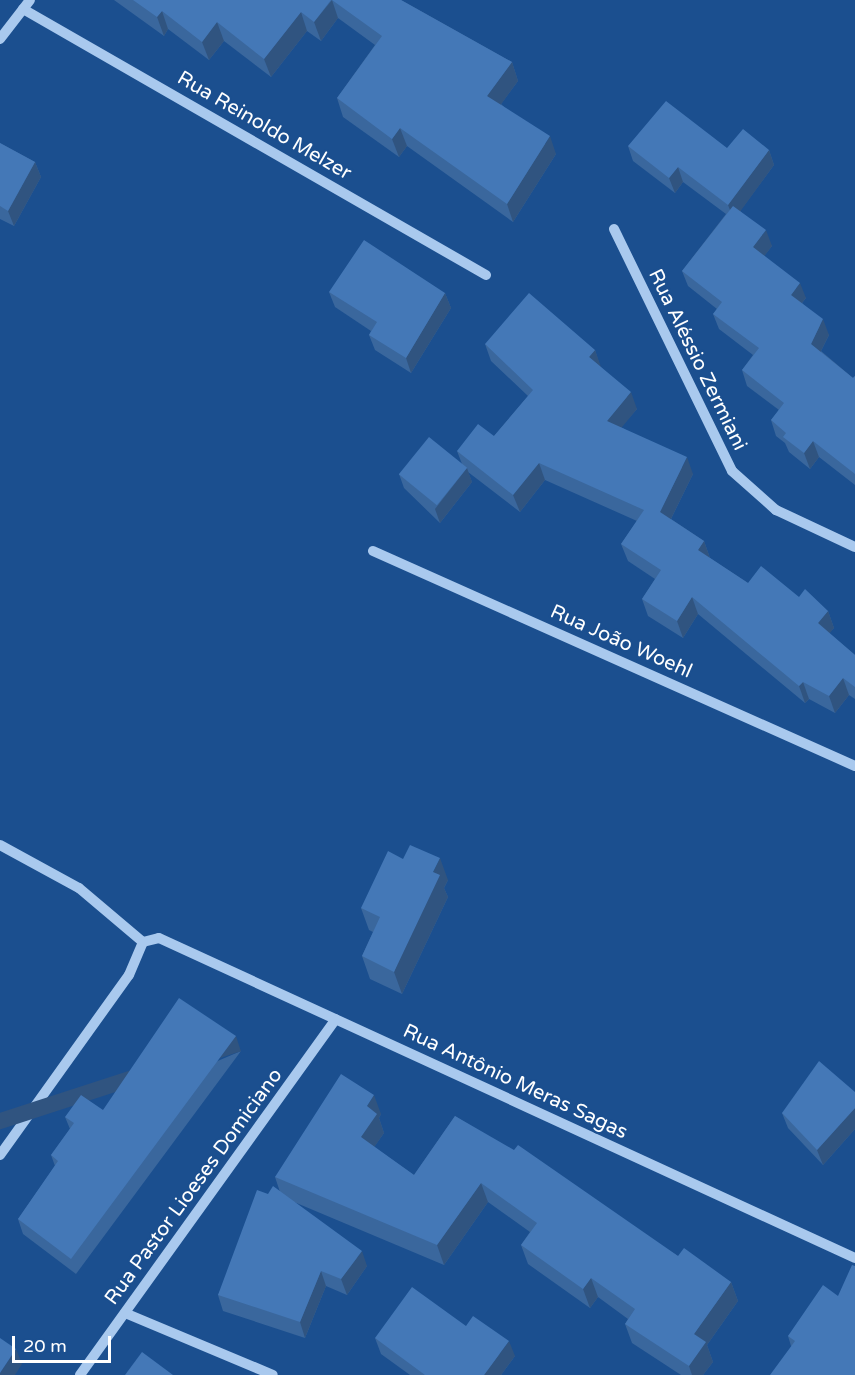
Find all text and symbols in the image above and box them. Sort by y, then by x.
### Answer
street label: Rua Reinoldo Melzer [173,66,355,186]
street label: Rua Aléssio Zermiani [643,265,751,455]
street label: Rua João Woehl [546,600,696,684]
street label: Rua Antônio Meras Sagas [399,1019,631,1145]
street label: Rua Pastor Lioeses Domiciano [100,1064,288,1310]
scale bar [15,1324,114,1362]
text: 20 m [23,1335,67,1357]

